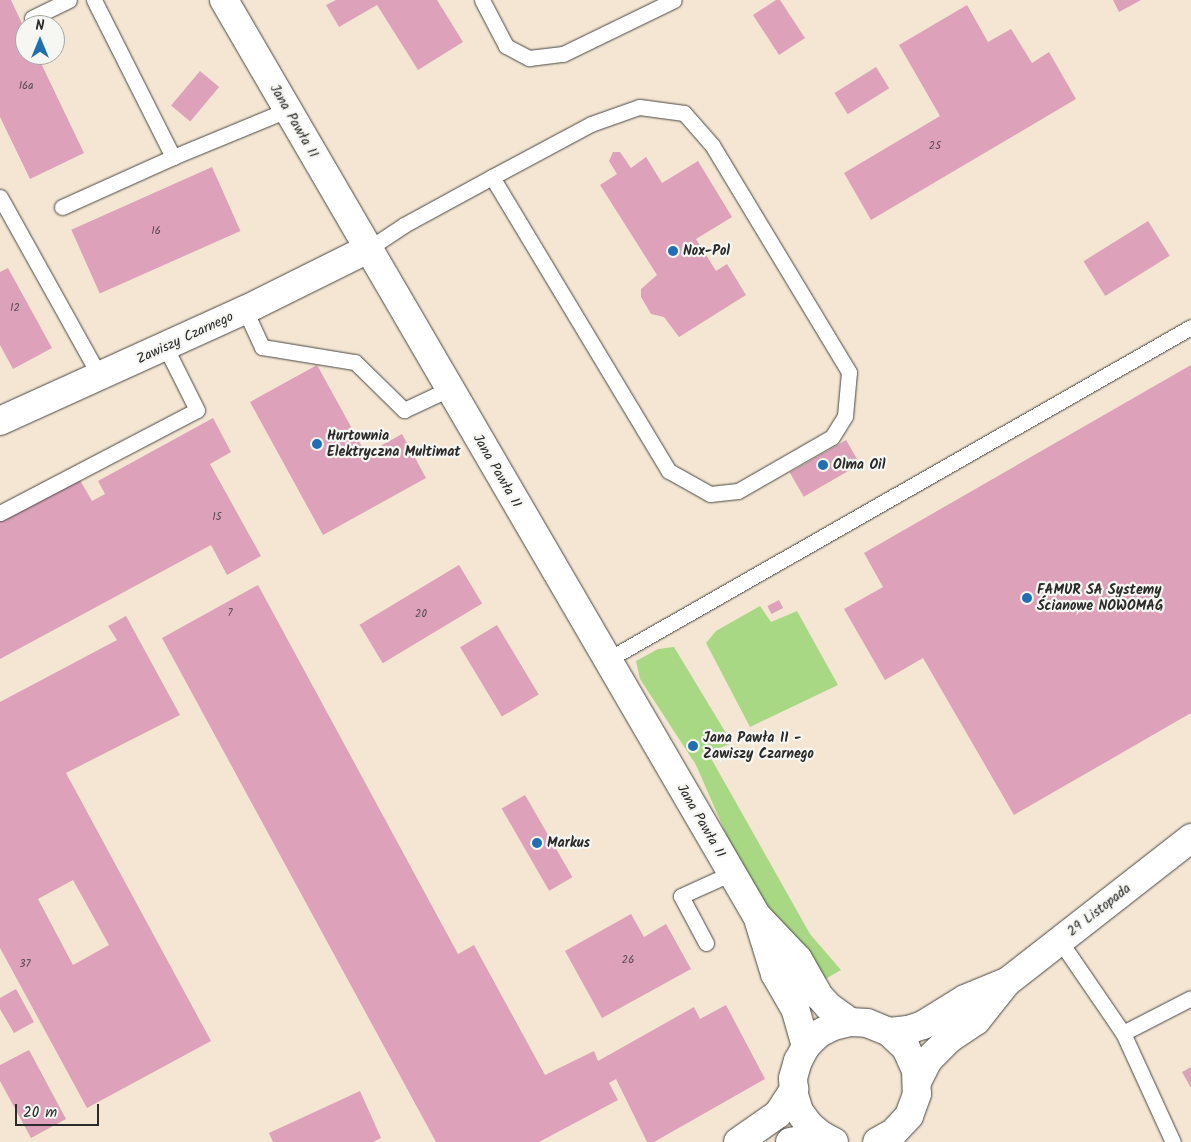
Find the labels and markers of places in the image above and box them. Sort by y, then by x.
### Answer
place label: Nox-Pol [683,243,730,259]
marker: Nox-Pol [667,245,679,257]
place label: Hurtownia Elektryczna Multimat [327,428,461,461]
marker: Hurtownia Elektryczna Multimat [311,438,323,450]
place label: Olma Oil [833,457,885,473]
marker: Olma Oil [817,459,829,471]
place label: FAMUR SA Systemy Ścianowe NOWOMAG [1037,582,1163,614]
marker: FAMUR SA Systemy Ścianowe NOWOMAG [1021,592,1033,604]
place label: Jana Pawła II - Zawiszy Czarnego [703,730,814,762]
marker: Jana Pawła II - Zawiszy Czarnego [687,740,699,752]
place label: Markus [547,835,590,851]
marker: Markus [531,837,543,849]

